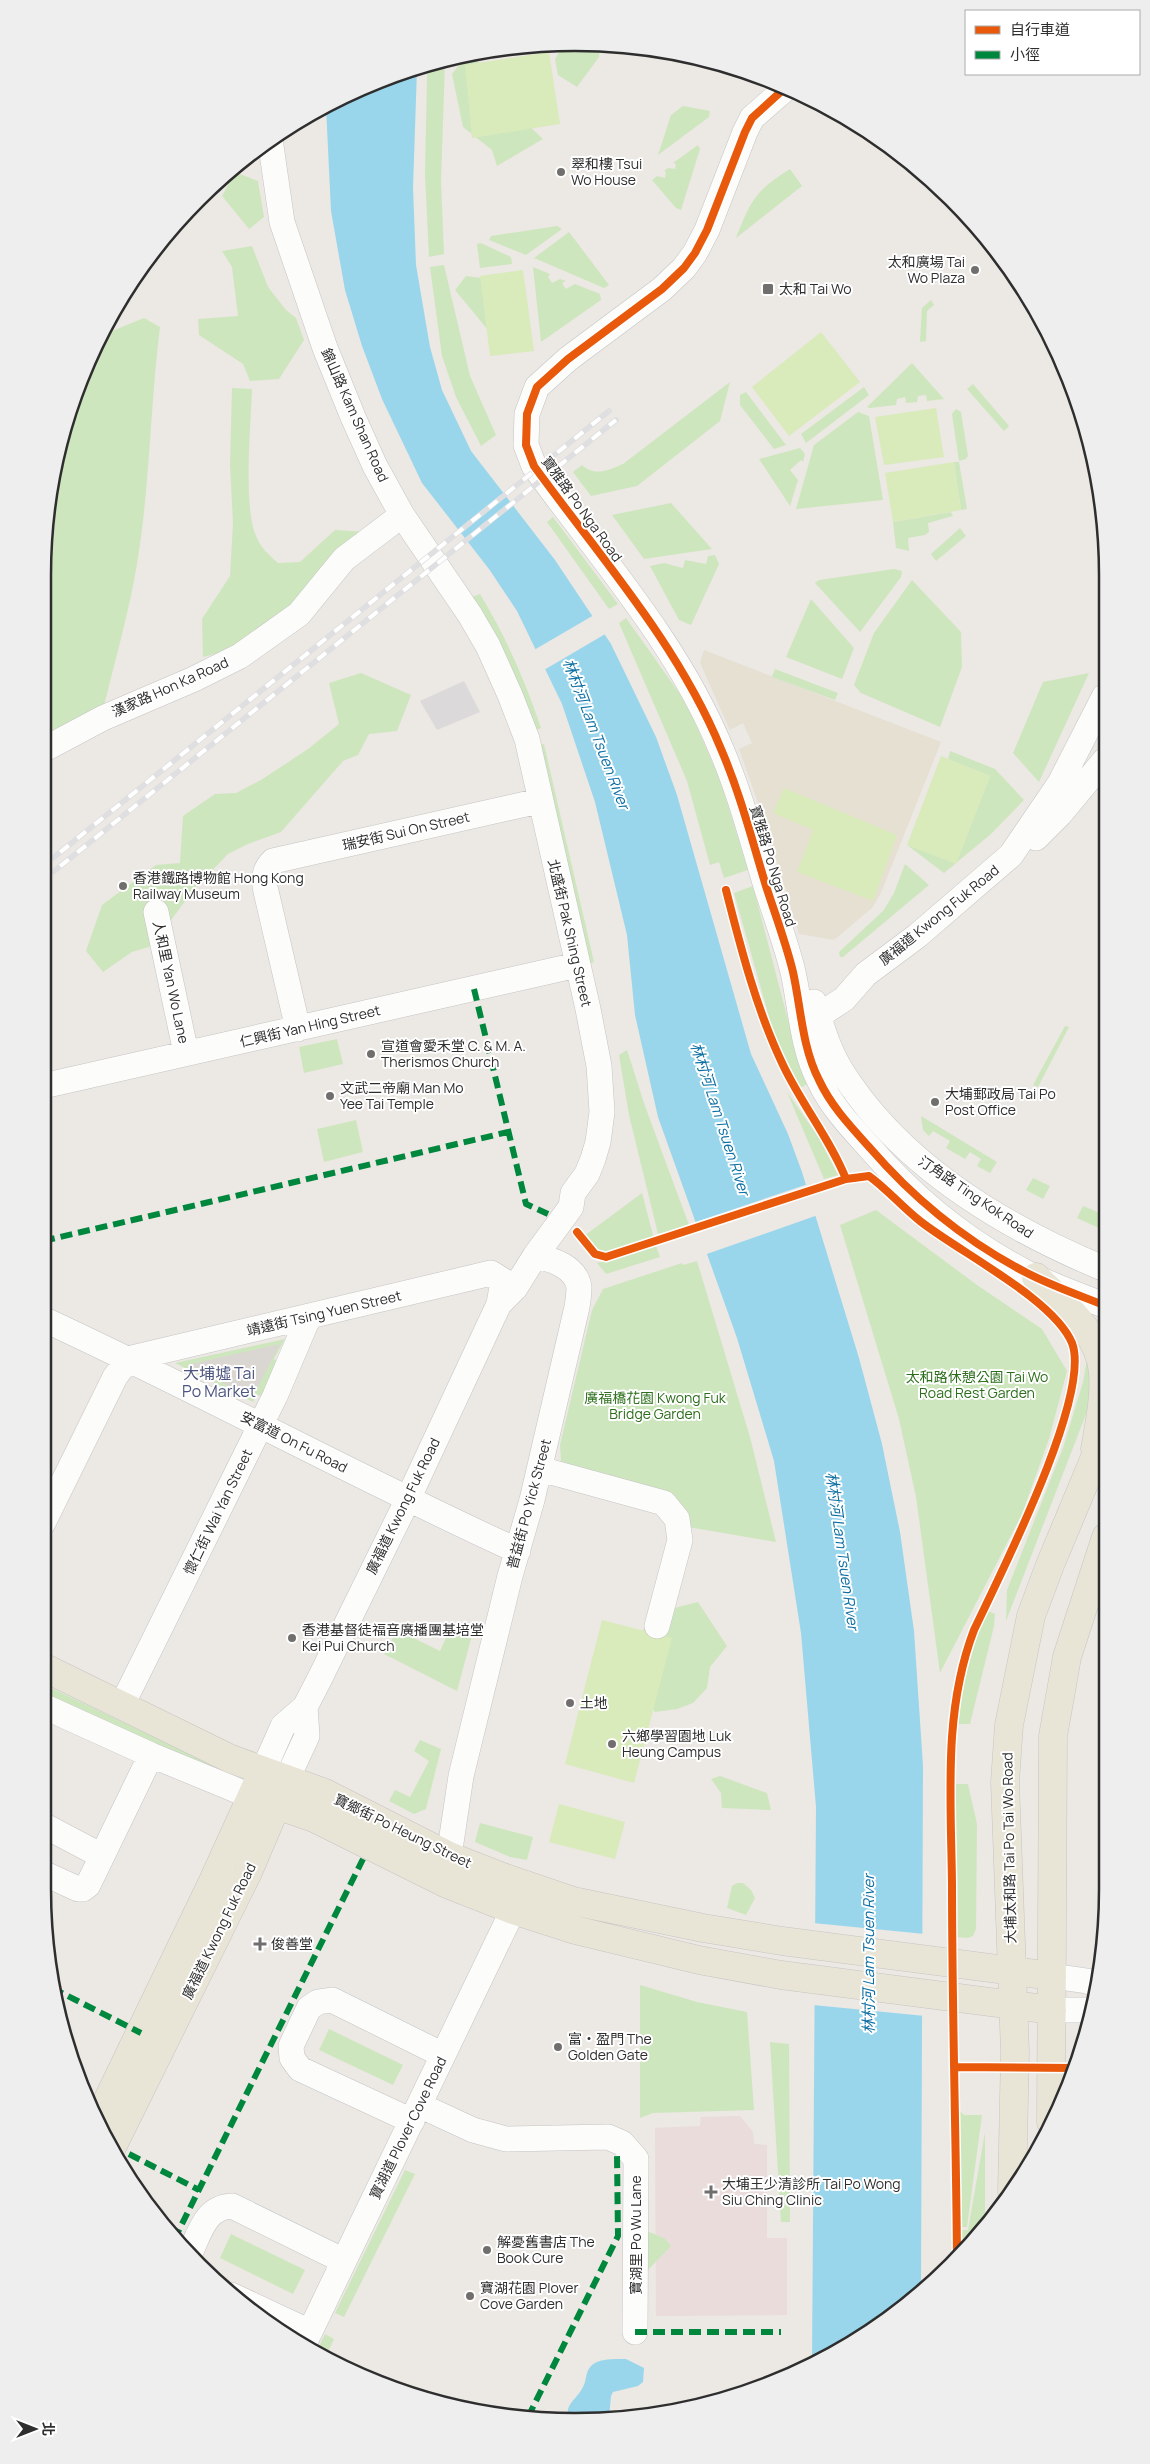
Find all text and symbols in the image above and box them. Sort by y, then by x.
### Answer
legend [965,10,1140,75]
text: 自行車道 [1010,19,1070,40]
text: 小徑 [1010,44,1040,65]
place label: 翠和樓 Tsui Wo House [571,154,642,189]
marker: 翠和樓 Tsui Wo House [555,166,567,178]
place label: 太和廣場 Tai Wo Plaza [888,252,965,287]
marker: 太和廣場 Tai Wo Plaza [969,264,981,276]
place label: 太和 Tai Wo [779,279,852,298]
marker: 太和 Tai Wo [761,282,775,296]
street label: 錦山路 Kam Shan Road [317,345,394,485]
street label: 寶雅路 Po Nga Road [538,452,627,565]
street label: 漢家路 Hon Ka Road [108,652,231,721]
water label: 林村河 Lam Tsuen River [558,656,636,814]
street label: 寶雅路 Po Nga Road [746,803,801,929]
street label: 瑞安街 Sui On Street [340,807,472,854]
street label: 北盛街 Pak Shing Street [544,857,597,1009]
street label: 廣福道 Kwong Fuk Road [875,860,1003,969]
place label: 香港鐵路博物館 Hong Kong Railway Museum [133,868,304,903]
marker: 香港鐵路博物館 Hong Kong Railway Museum [117,880,129,892]
street label: 人和里 Yan Wo Lane [149,919,194,1045]
street label: 仁興街 Yan Hing Street [238,1000,382,1051]
place label: 宣道會愛禾堂 C. & M. A. Therismos Church [381,1036,526,1071]
water label: 林村河 Lam Tsuen River [686,1040,756,1200]
marker: 宣道會愛禾堂 C. & M. A. Therismos Church [365,1048,377,1060]
place label: 文武二帝廟 Man Mo Yee Tai Temple [340,1078,464,1113]
place label: 大埔郵政局 Tai Po Post Office [945,1084,1056,1119]
marker: 文武二帝廟 Man Mo Yee Tai Temple [324,1090,336,1102]
marker: 大埔郵政局 Tai Po Post Office [929,1096,941,1108]
street label: 汀角路 Ting Kok Road [915,1151,1037,1242]
street label: 靖遠街 Tsing Yuen Street [245,1285,403,1340]
district label: 大埔墟 Tai Po Market [182,1362,256,1402]
park label: 太和路休憩公園 Tai Wo Road Rest Garden [906,1367,1048,1402]
park label: 廣福橋花園 Kwong Fuk Bridge Garden [584,1388,727,1423]
street label: 安富道 On Fu Road [238,1406,351,1477]
street label: 廣福道 Kwong Fuk Road [361,1434,444,1577]
street label: 普益街 Po Yick Street [502,1436,555,1571]
street label: 懷仁街 Wai Yan Street [179,1445,256,1578]
water label: 林村河 Lam Tsuen River [821,1471,864,1634]
place label: 香港基督徒福音廣播團基培堂 Kei Pui Church [302,1620,484,1655]
marker: 香港基督徒福音廣播團基培堂 Kei Pui Church [286,1632,298,1644]
place label: 土地 [580,1693,608,1712]
marker: 土地 [564,1697,576,1709]
place label: 六鄉學習園地 Luk Heung Campus [622,1726,732,1761]
marker: 六鄉學習園地 Luk Heung Campus [606,1738,618,1750]
street label: 大埔太和路 Tai Po Tai Wo Road [997,1752,1020,1944]
street label: 寶鄉街 Po Heung Street [331,1789,476,1872]
street label: 廣福道 Kwong Fuk Road [177,1859,260,2002]
water label: 林村河 Lam Tsuen River [858,1872,879,2034]
place label: 俊善堂 [271,1934,313,1953]
marker: 俊善堂 [253,1937,267,1951]
place label: 富‧盈門 The Golden Gate [568,2029,652,2064]
marker: 富‧盈門 The Golden Gate [552,2041,564,2053]
street label: 寶湖道 Plover Cove Road [365,2053,450,2202]
place label: 大埔王少清診所 Tai Po Wong Siu Ching Clinic [722,2174,901,2209]
street label: 寶湖里 Po Wu Lane [626,2175,645,2295]
marker: 大埔王少清診所 Tai Po Wong Siu Ching Clinic [704,2185,718,2199]
place label: 解憂舊書店 The Book Cure [497,2232,595,2267]
marker: 解憂舊書店 The Book Cure [481,2244,493,2256]
place label: 寶湖花園 Plover Cove Garden [480,2278,579,2313]
marker: 寶湖花園 Plover Cove Garden [464,2290,476,2302]
north arrow [10,2404,60,2454]
text: 北 [39,2422,58,2436]

